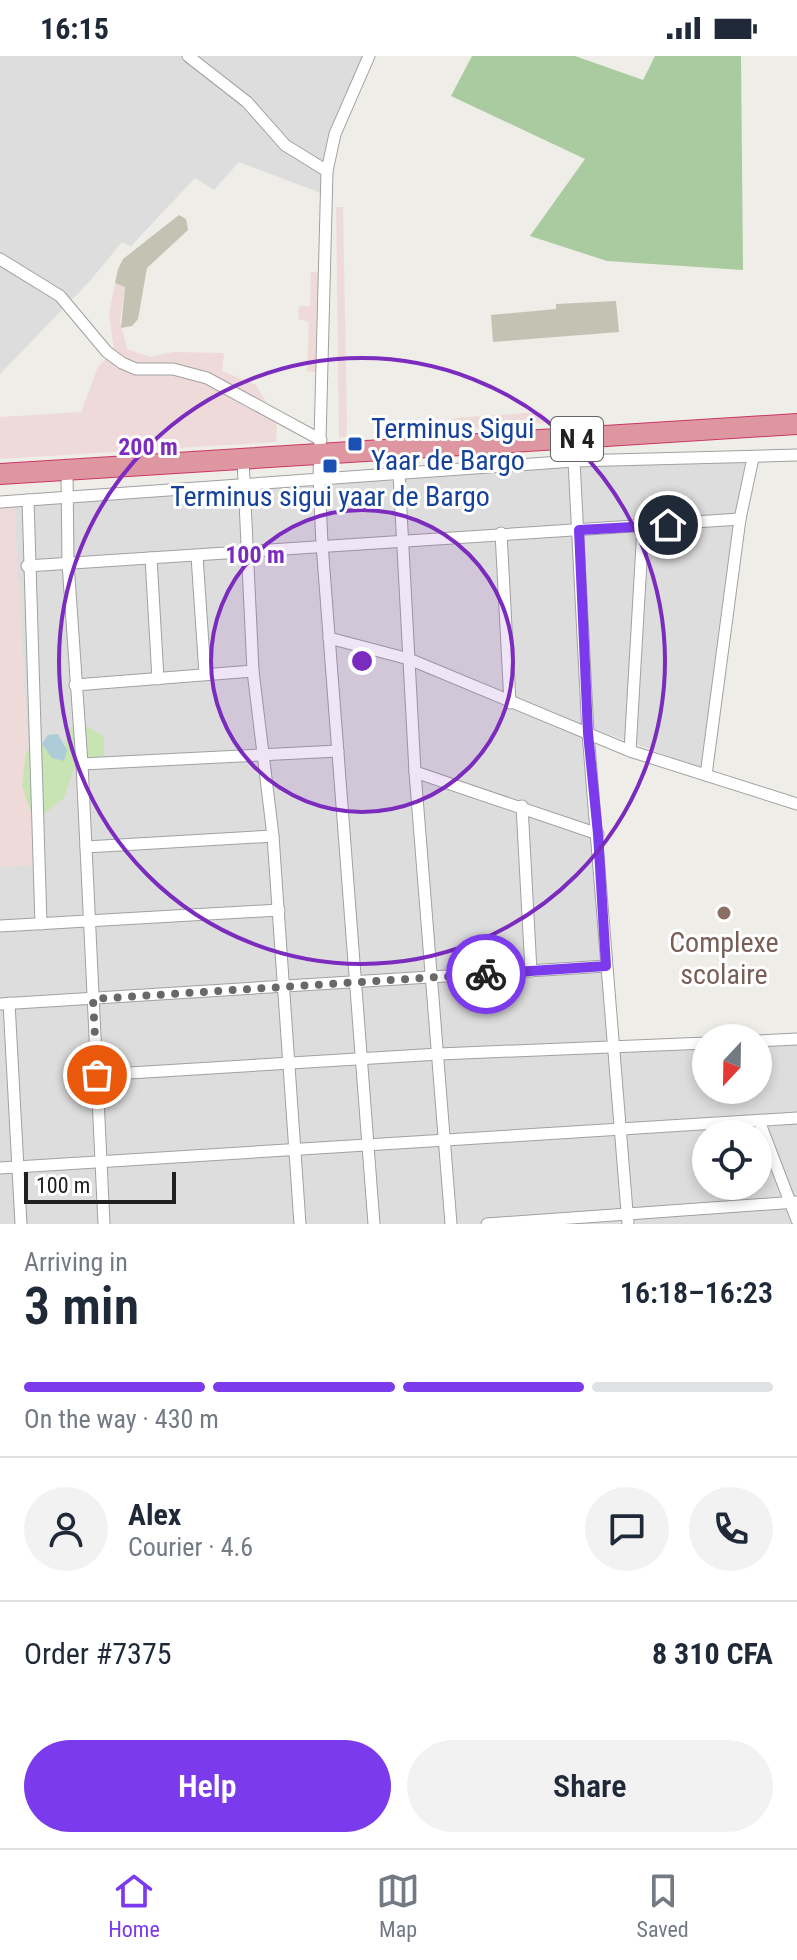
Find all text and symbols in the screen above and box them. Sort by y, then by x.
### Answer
text: 16:15 [40,11,109,46]
place label: Terminus Sigui Yaar de Bargo [371,412,534,477]
road number: N 4 [551,417,603,461]
text: 200 m [118,433,178,461]
marker: Terminus Sigui Yaar de Bargo [346,435,364,453]
marker: Terminus sigui yaar de Bargo [321,457,339,475]
place label: Terminus sigui yaar de Bargo [170,480,490,513]
pin [634,491,702,559]
icon: home [646,503,690,547]
text: 100 m [225,541,285,569]
centre of rings [348,647,376,675]
marker: Complexe scolaire [715,904,733,922]
place label: Complexe scolaire [669,926,779,991]
courier [446,934,526,1014]
icon: bike [464,952,508,996]
north arrow [692,1024,772,1104]
map controls [692,1024,772,1200]
pin [63,1041,131,1109]
icon: bag [75,1053,119,1097]
button: locate [692,1120,772,1200]
scale bar [24,1168,176,1204]
text: 100 m [36,1173,90,1198]
text: Arriving in [24,1247,128,1277]
text: 16:18–16:23 [620,1275,773,1310]
text: 3 min [24,1276,139,1337]
text: On the way · 430 m [24,1404,219,1434]
button: person [24,1487,108,1571]
button: chat [585,1487,669,1571]
button: phone [689,1487,773,1571]
text: Alex [128,1497,181,1532]
text: Courier · 4.6 [128,1532,253,1562]
text: Order #7375 [24,1636,172,1671]
text: 8 310 CFA [652,1636,773,1671]
button: Help [24,1740,391,1832]
button: Share [407,1740,773,1832]
tab: Home [108,1869,160,1942]
tab: Map [376,1869,420,1942]
tab: Saved [637,1869,689,1942]

